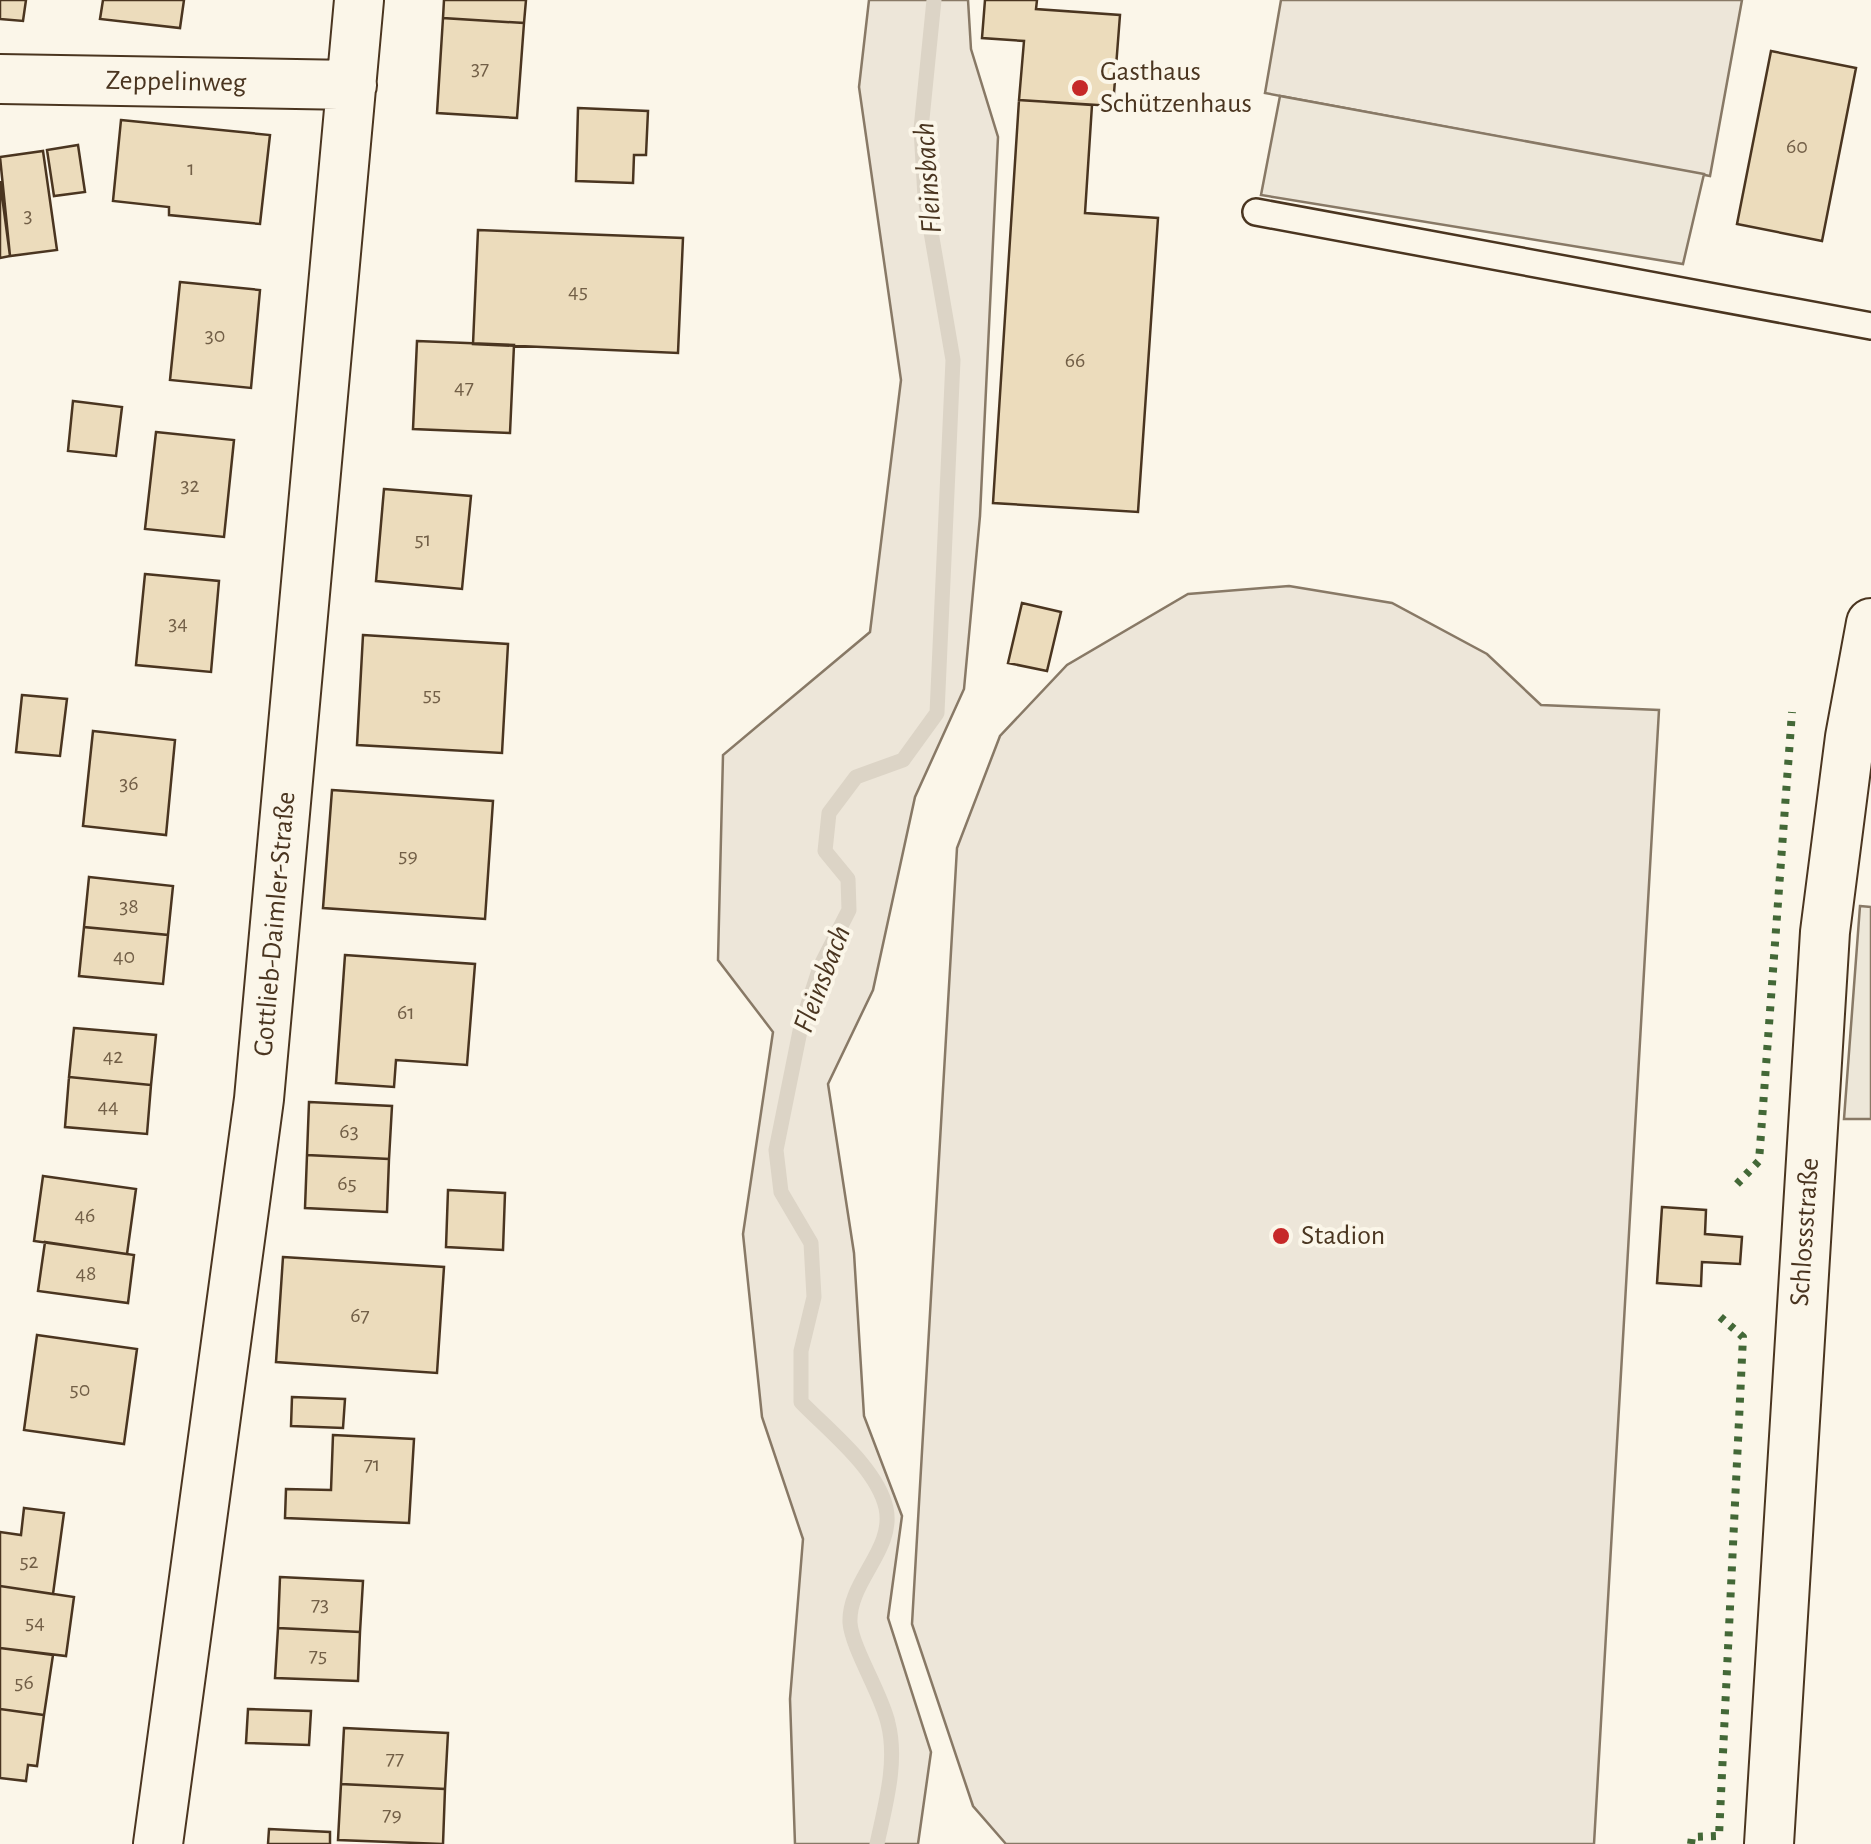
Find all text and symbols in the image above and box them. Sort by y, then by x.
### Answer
house number: 37 [471,57,489,79]
place label: Gasthaus Schützenhaus [1100,58,1252,118]
street label: Zeppelinweg [105,67,247,97]
marker: Gasthaus Schützenhaus [1069,77,1091,99]
water label: Fleinsbach [909,121,947,235]
house number: 60 [1786,135,1808,157]
house number: 1 [187,157,195,179]
house number: 3 [23,204,33,226]
house number: 45 [568,280,588,302]
house number: 30 [205,324,225,346]
house number: 66 [1065,349,1085,371]
house number: 47 [454,376,474,398]
house number: 32 [180,474,200,496]
house number: 51 [415,528,431,550]
house number: 34 [168,612,188,634]
house number: 55 [423,683,441,705]
house number: 36 [119,772,139,794]
street label: Gottlieb-Daimler-Straße [249,790,301,1058]
house number: 59 [398,844,418,866]
house number: 38 [119,895,139,917]
water label: Fleinsbach [788,921,856,1037]
house number: 40 [113,945,135,967]
house number: 61 [397,1001,415,1023]
house number: 42 [103,1045,123,1067]
house number: 44 [97,1095,119,1117]
house number: 63 [339,1120,359,1142]
street label: Schlossstraße [1786,1157,1824,1307]
house number: 65 [337,1172,357,1194]
house number: 46 [75,1204,95,1226]
place label: Stadion [1301,1222,1385,1250]
marker: Stadion [1270,1225,1292,1247]
house number: 48 [75,1262,97,1284]
house number: 67 [350,1304,370,1326]
house number: 50 [70,1378,90,1400]
house number: 71 [364,1453,380,1475]
house number: 52 [19,1550,39,1572]
house number: 73 [311,1593,329,1615]
house number: 54 [25,1611,45,1633]
house number: 75 [309,1644,327,1666]
house number: 56 [14,1671,34,1693]
house number: 77 [386,1747,404,1769]
house number: 79 [382,1803,402,1825]

